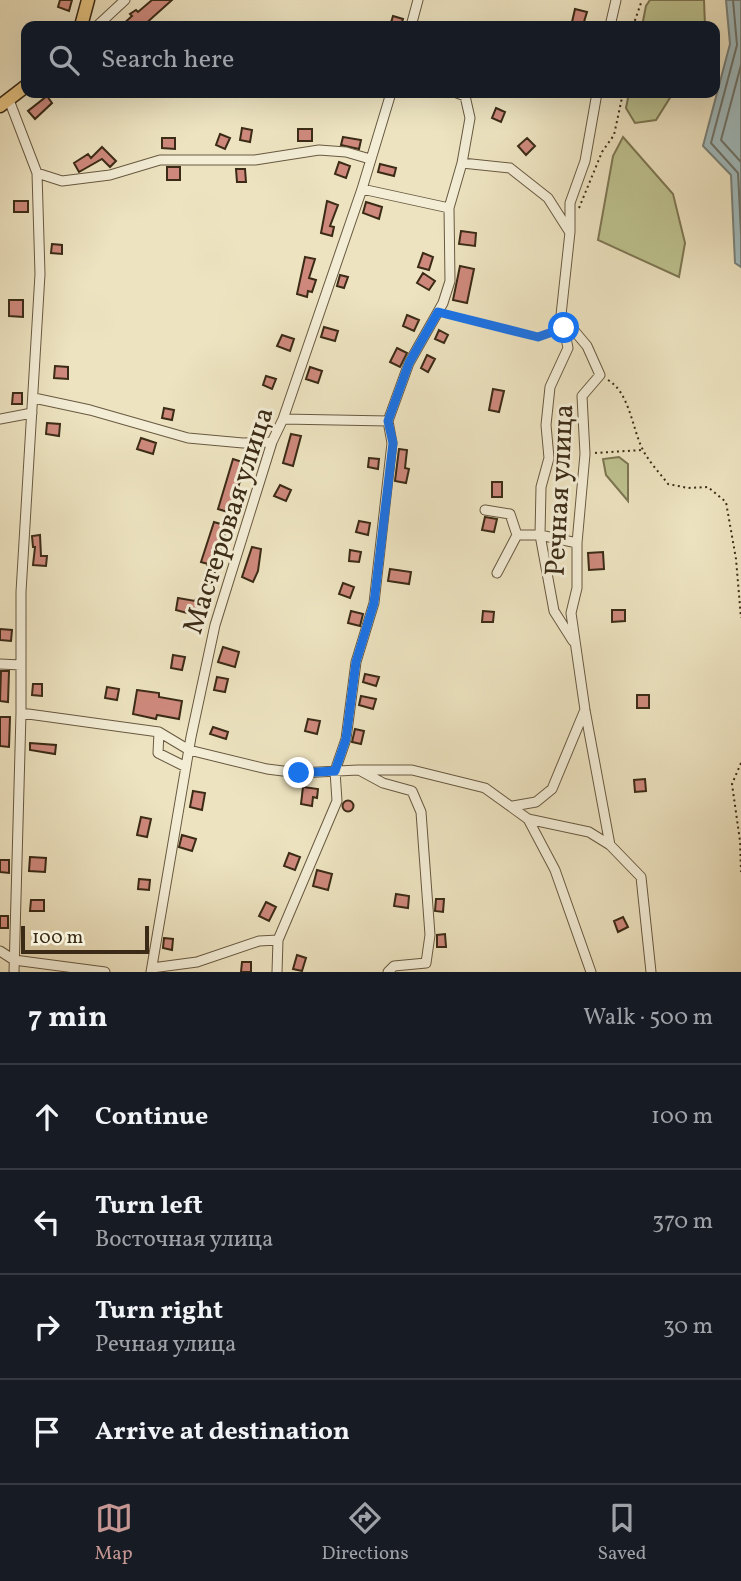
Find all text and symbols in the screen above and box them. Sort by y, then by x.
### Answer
search box [21,21,720,98]
icon: search [45,41,83,79]
text: Search here [101,42,234,78]
route start [548,312,579,343]
street label: Мастеровая улица [174,402,284,639]
street label: Речная улица [537,403,584,577]
route end [283,757,314,788]
scale bar [21,923,149,955]
text: 100 m [32,925,83,951]
text: 7 min [28,997,108,1039]
text: Walk · 500 m [583,1002,713,1034]
icon: ahead [28,1098,66,1136]
text: Continue [95,1099,208,1135]
text: 100 m [651,1101,713,1133]
text: Turn left [95,1188,203,1224]
icon: left [28,1203,66,1241]
text: 370 m [652,1206,713,1238]
text: Восточная улица [95,1224,273,1256]
text: Turn right [95,1293,223,1329]
icon: right [28,1308,66,1346]
text: 30 m [663,1311,713,1343]
text: Речная улица [95,1329,237,1361]
icon: arrive [28,1413,66,1451]
text: Arrive at destination [95,1414,350,1450]
tab: Map [94,1499,133,1567]
tab: Directions [322,1499,409,1567]
tab: Saved [598,1499,646,1567]

